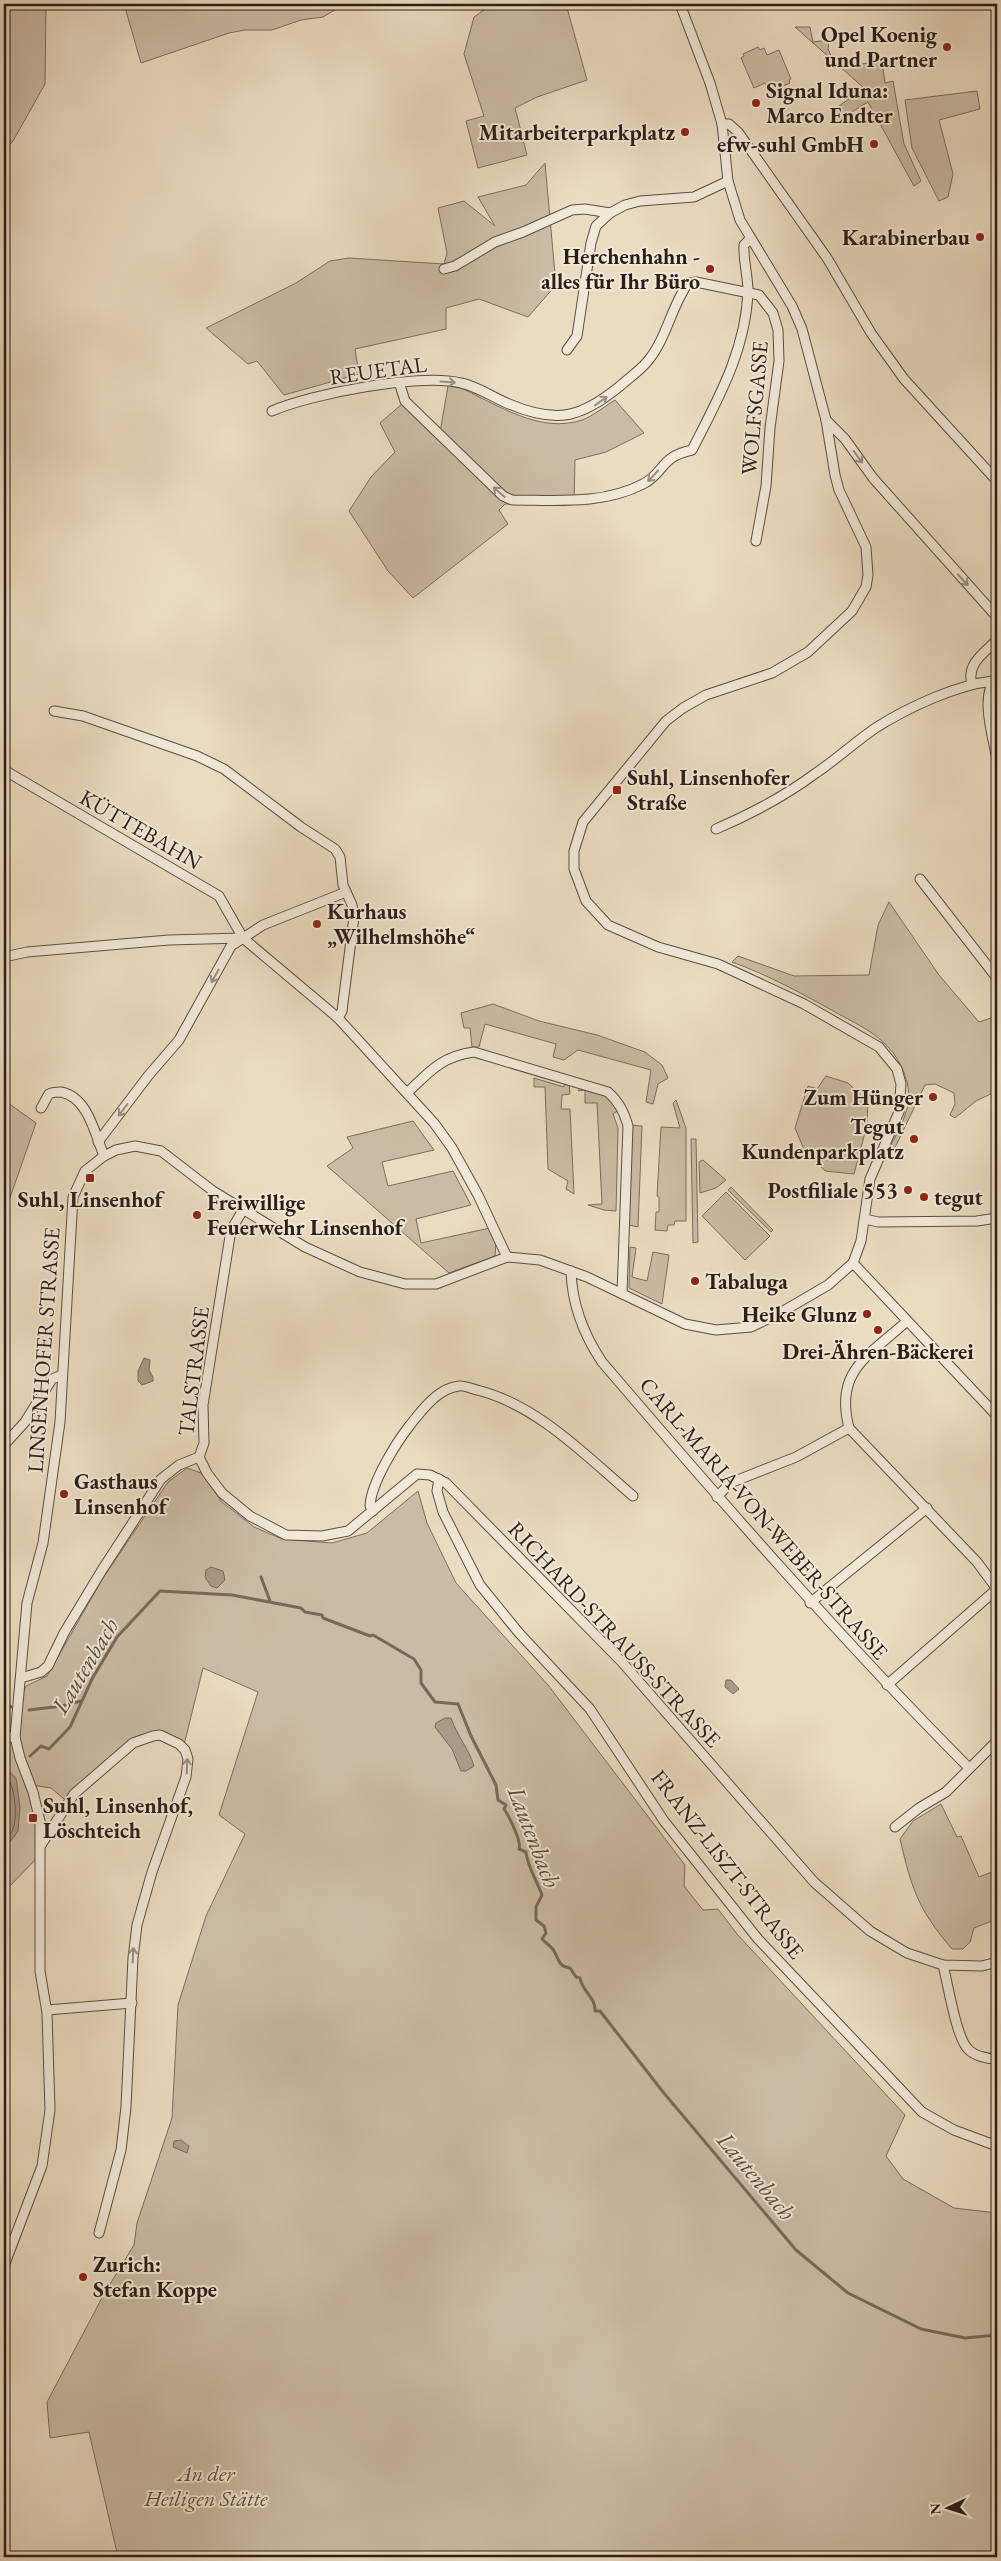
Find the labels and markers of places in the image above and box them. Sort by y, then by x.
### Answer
place label: Opel Koenig und Partner [821,20,938,74]
marker: Opel Koenig und Partner [941,41,953,53]
place label: Signal Iduna: Marco Endter [766,76,894,130]
marker: Signal Iduna: Marco Endter [750,97,762,109]
place label: Mitarbeiterparkplatz [479,118,675,147]
marker: Mitarbeiterparkplatz [679,126,691,138]
place label: efw-suhl GmbH [717,130,864,159]
marker: efw-suhl GmbH [868,138,880,150]
place label: Karabinerbau [842,223,970,252]
marker: Karabinerbau [974,231,986,243]
place label: Herchenhahn - alles für Ihr Büro [541,242,700,296]
marker: Herchenhahn - alles für Ihr Büro [704,263,716,275]
place label: Suhl, Linsenhofer Straße [627,763,790,817]
marker: Suhl, Linsenhofer Straße [611,784,623,796]
place label: Kurhaus „Wilhelmshöhe“ [327,897,475,951]
marker: Kurhaus „Wilhelmshöhe“ [311,918,323,930]
place label: Zum Hünger [804,1083,924,1112]
marker: Zum Hünger [927,1091,939,1103]
place label: Tegut Kundenparkplatz [741,1112,905,1166]
marker: Tegut Kundenparkplatz [908,1133,920,1145]
marker: Suhl, Linsenhof [84,1172,96,1184]
place label: Postfiliale 553 [767,1176,898,1205]
place label: tegut [934,1183,984,1212]
marker: Postfiliale 553 [902,1184,914,1196]
place label: Suhl, Linsenhof [18,1185,166,1214]
place label: Freiwillige Feuerwehr Linsenhof [207,1188,406,1242]
marker: tegut [918,1191,930,1203]
marker: Freiwillige Feuerwehr Linsenhof [191,1209,203,1221]
place label: Tabaluga [705,1267,788,1296]
marker: Tabaluga [689,1275,701,1287]
place label: Heike Glunz [742,1300,857,1329]
marker: Heike Glunz [861,1308,873,1320]
marker: Drei-Ähren-Bäckerei [872,1324,884,1336]
place label: Drei-Ähren-Bäckerei [782,1337,974,1366]
place label: Gasthaus Linsenhof [74,1467,170,1521]
marker: Gasthaus Linsenhof [58,1488,70,1500]
place label: Suhl, Linsenhof, Löschteich [43,1791,193,1845]
marker: Suhl, Linsenhof, Löschteich [27,1812,39,1824]
place label: Zurich: Stefan Koppe [93,2250,217,2304]
marker: Zurich: Stefan Koppe [77,2271,89,2283]

